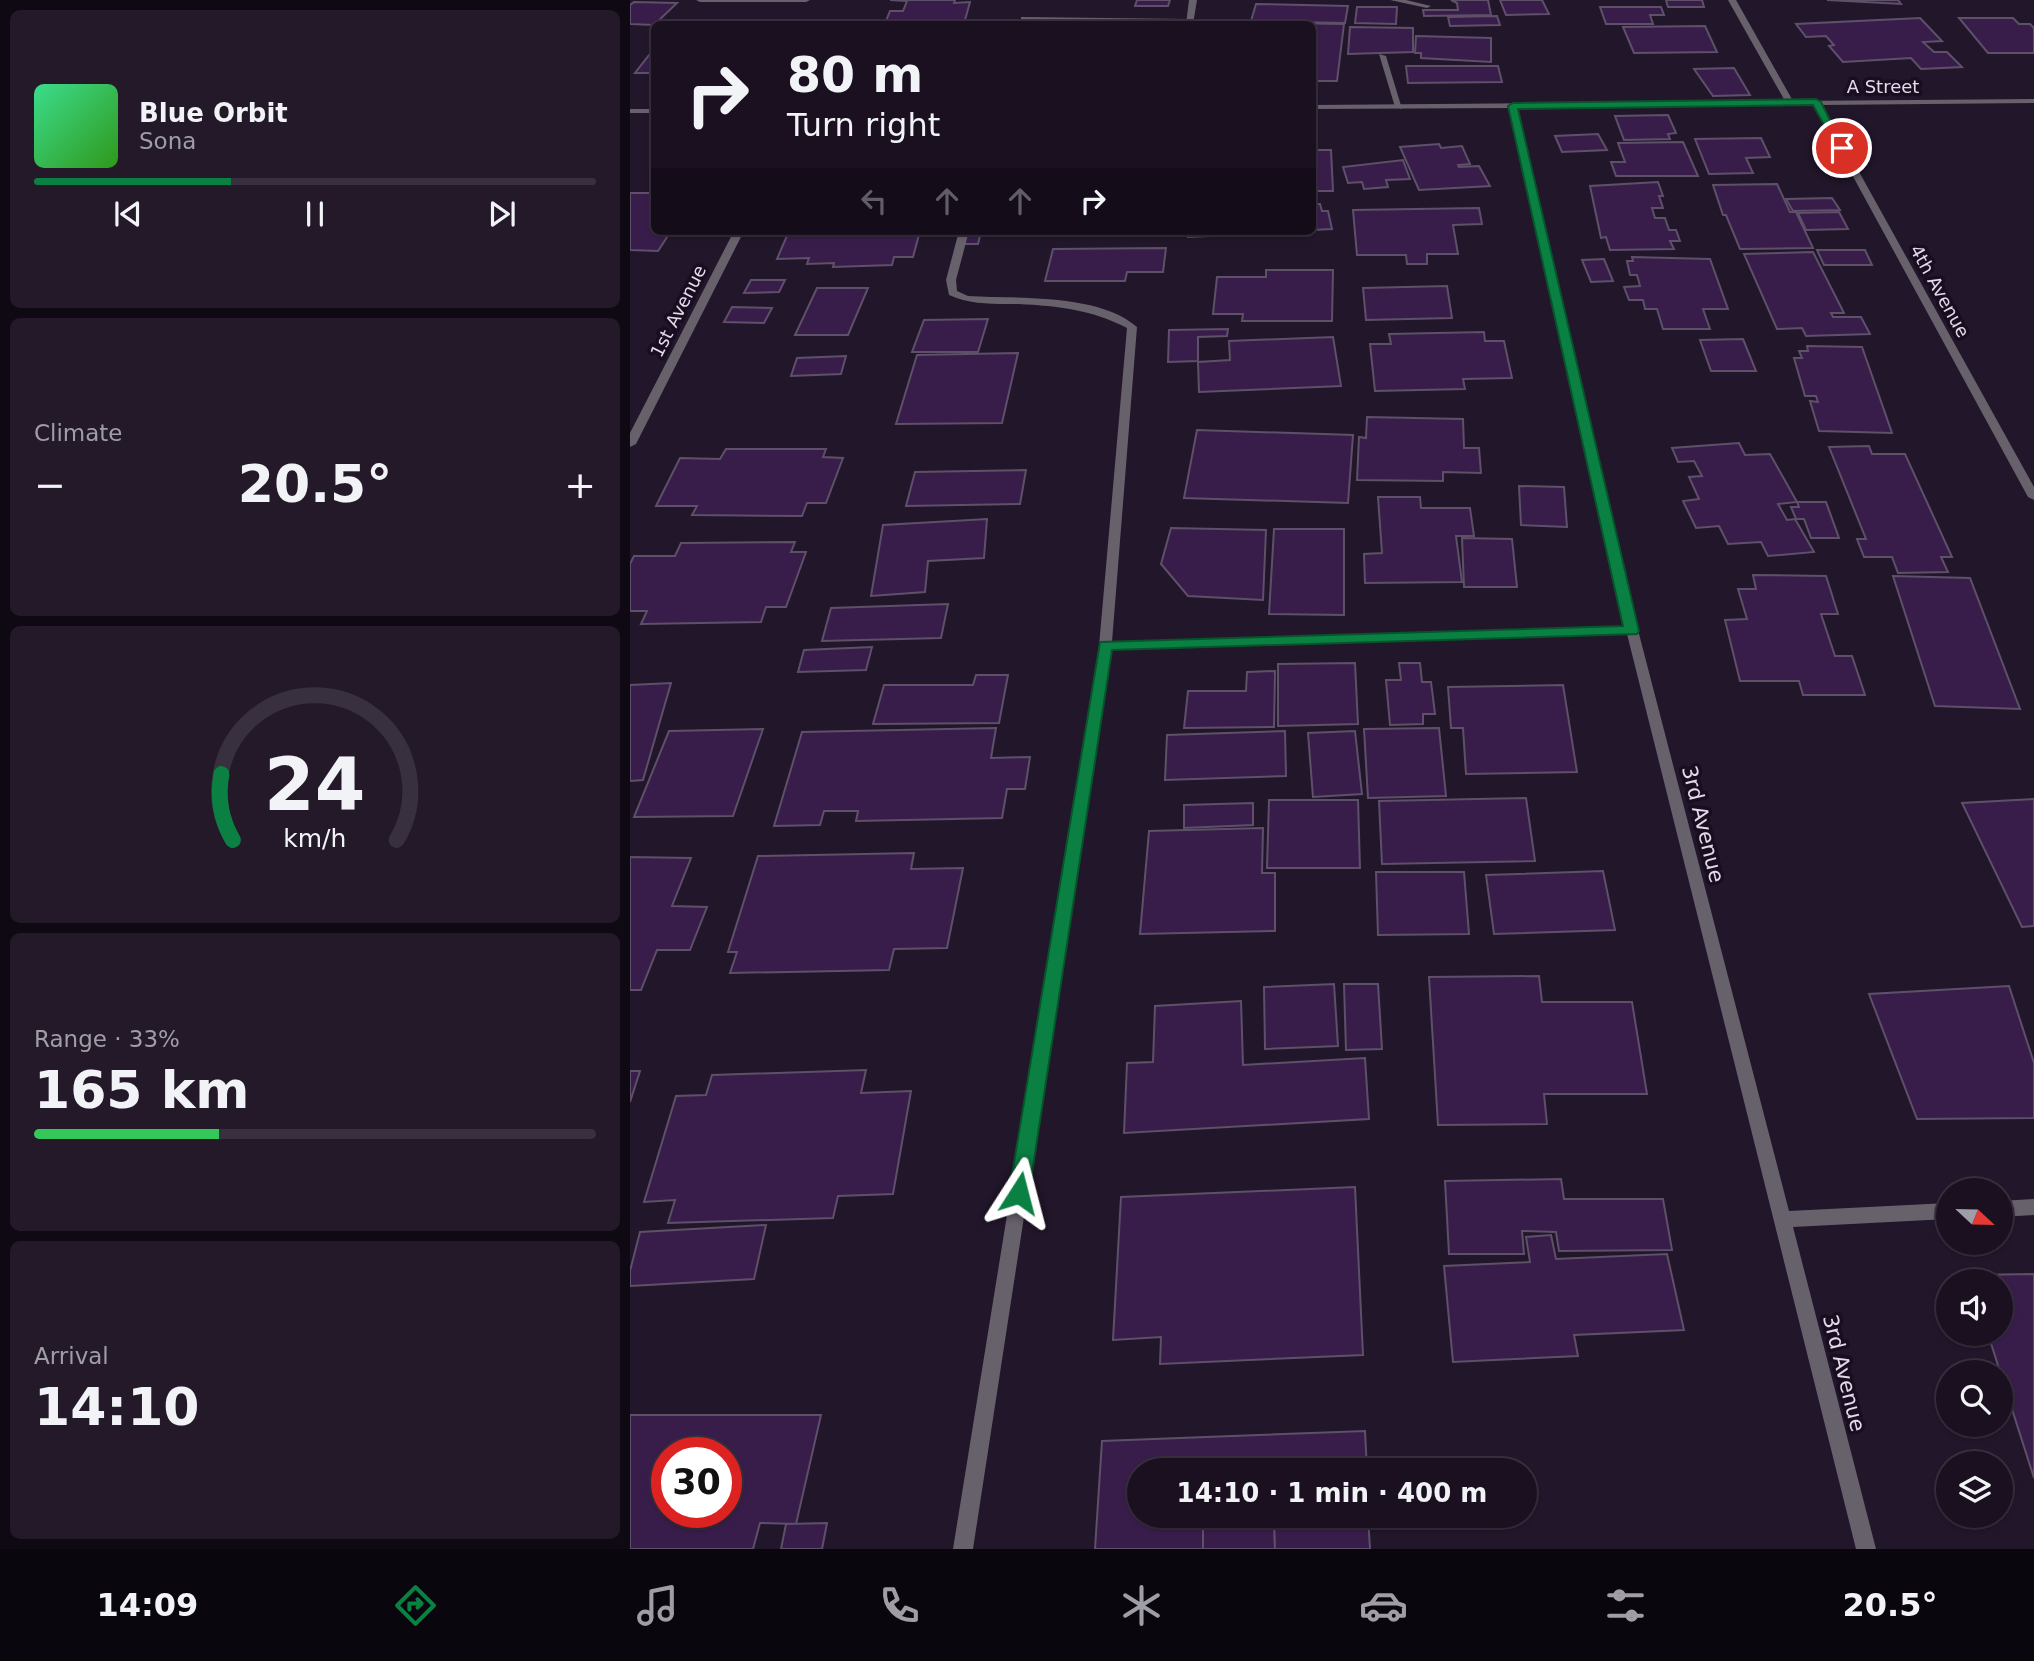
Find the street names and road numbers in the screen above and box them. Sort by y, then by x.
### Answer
street label: A Street [1847,76,1919,97]
street label: 4th Avenue [1906,241,1974,341]
street label: 1st Avenue [646,261,710,361]
street label: 3rd Avenue [1677,763,1729,885]
street label: 3rd Avenue [1818,1312,1870,1434]

